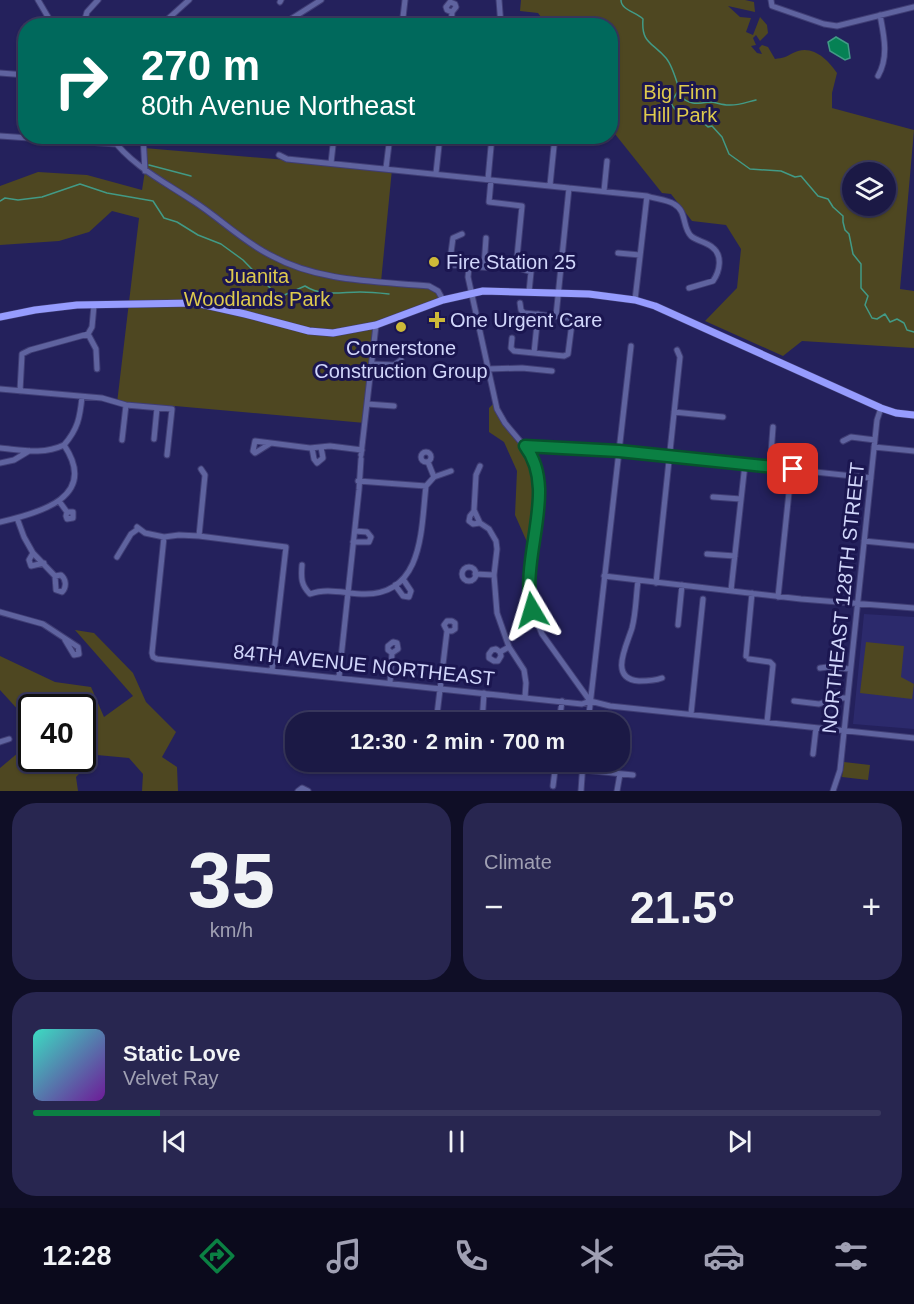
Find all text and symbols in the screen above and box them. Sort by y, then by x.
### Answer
icon: right [42,42,120,120]
text: 270 m [141,42,260,89]
park label: Big Finn Hill Park [643,81,718,126]
text: 80th Avenue Northeast [141,91,415,121]
map controls [842,162,896,216]
button: layers [842,162,896,216]
place label: Fire Station 25 [446,251,576,273]
marker: Fire Station 25 [427,255,441,269]
park label: Juanita Woodlands Park [184,265,331,310]
place label: One Urgent Care [450,309,602,331]
marker: One Urgent Care [428,311,446,329]
marker: Cornerstone Construction Group [394,320,408,334]
place label: Cornerstone Construction Group [314,337,488,382]
pin [767,443,818,494]
icon: arrive [776,452,809,485]
street label: NORTHEAST 128TH STREET [818,461,868,735]
position arrow [500,578,564,642]
street label: 84TH AVENUE NORTHEAST [232,640,496,690]
speed limit sign: 40 [18,694,96,772]
text: 12:30 · 2 min · 700 m [350,729,565,754]
text: 35 [188,836,275,924]
text: Climate [484,851,552,873]
text: 21.5° [630,882,735,933]
text: − [484,888,503,925]
text: + [862,888,881,925]
text: km/h [210,919,253,941]
text: Static Love [123,1041,240,1066]
text: Velvet Ray [123,1067,219,1089]
icon: previous [158,1125,191,1158]
icon: pause [440,1125,473,1158]
icon: next [723,1125,756,1158]
icon: directions [196,1235,238,1277]
icon: music [323,1235,365,1277]
icon: phone [450,1235,492,1277]
icon: climate [576,1235,618,1277]
icon: car [703,1235,745,1277]
icon: filters [830,1235,872,1277]
text: 12:28 [42,1241,111,1271]

